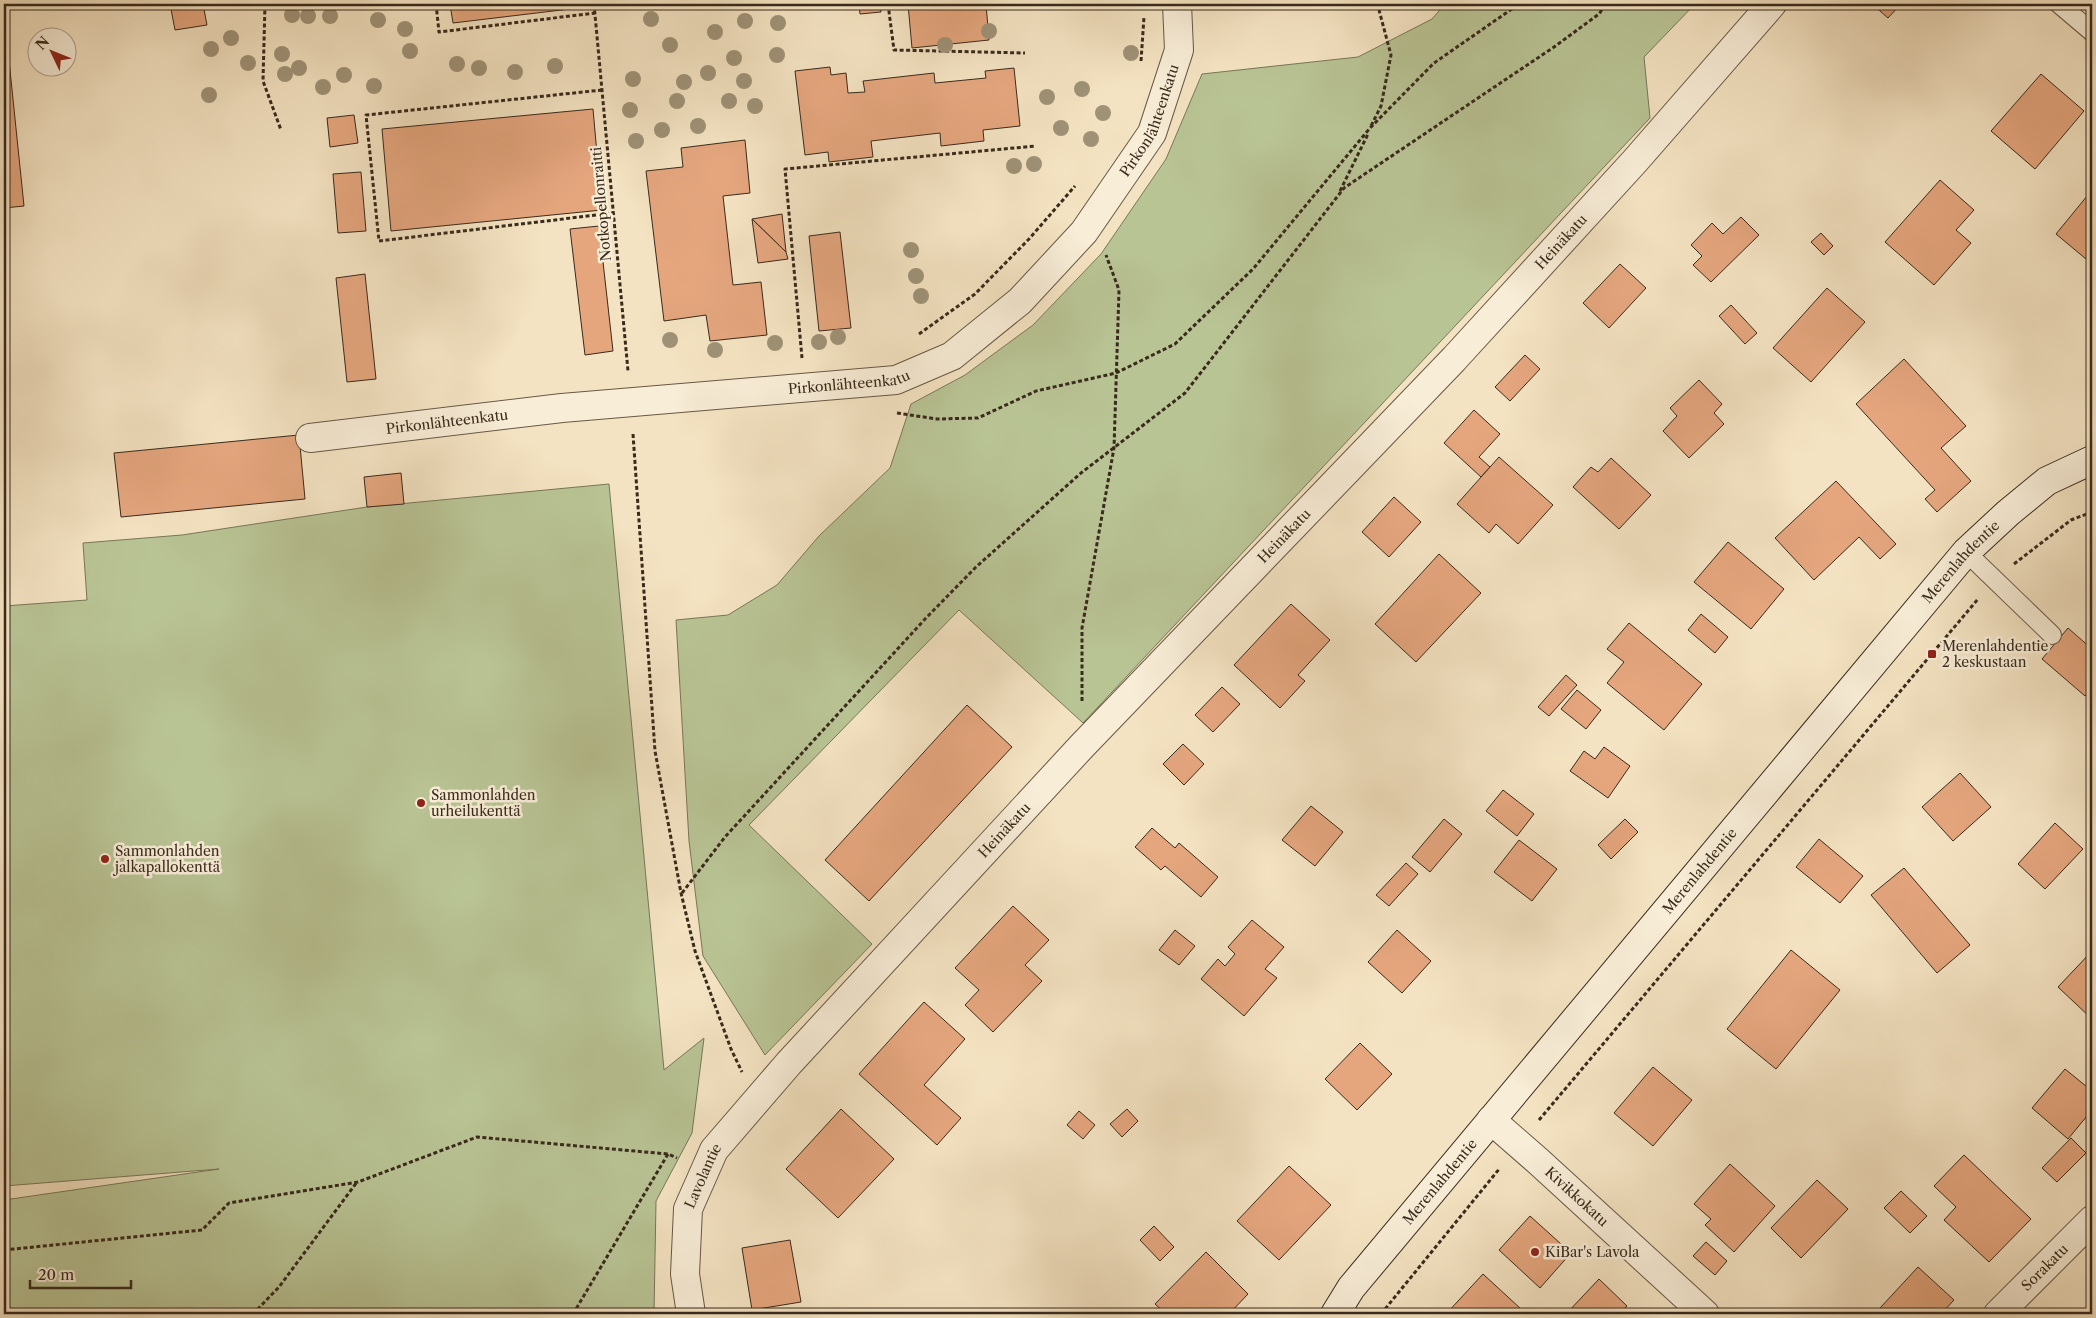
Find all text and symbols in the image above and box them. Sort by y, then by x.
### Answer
north arrow [28,28,78,78]
text: N [32,33,53,54]
street label: Pirkonlähteenkatu [1116,62,1183,180]
street label: Notkopellonraitti [587,146,615,262]
street label: Heinäkatu [1531,210,1591,273]
street label: Pirkonlähteenkatu [787,366,913,398]
street label: Pirkonlähteenkatu [385,405,509,438]
street label: Heinäkatu [1254,505,1315,567]
street label: Merenlahdentie [1918,516,2003,607]
place label: Merenlahdentie 2 keskustaan [1942,637,2049,671]
marker: Merenlahdentie 2 keskustaan [1926,648,1938,660]
place label: Sammonlahden urheilukenttä [431,786,536,820]
marker: Sammonlahden urheilukenttä [415,797,427,809]
street label: Heinäkatu [974,798,1034,861]
street label: Merenlahdentie [1658,824,1741,918]
place label: Sammonlahden jalkapallokenttä [112,842,221,876]
marker: Sammonlahden jalkapallokenttä [99,853,111,865]
street label: Merenlahdentie [1399,1135,1481,1228]
street label: Lavolantie [680,1139,725,1211]
street label: Kivikkokatu [1541,1163,1613,1230]
street label: Sorakatu [2017,1240,2072,1295]
place label: KiBar's Lavola [1545,1243,1640,1261]
marker: KiBar's Lavola [1529,1246,1541,1258]
scale bar [30,1258,131,1290]
text: 20 m [38,1265,74,1284]

